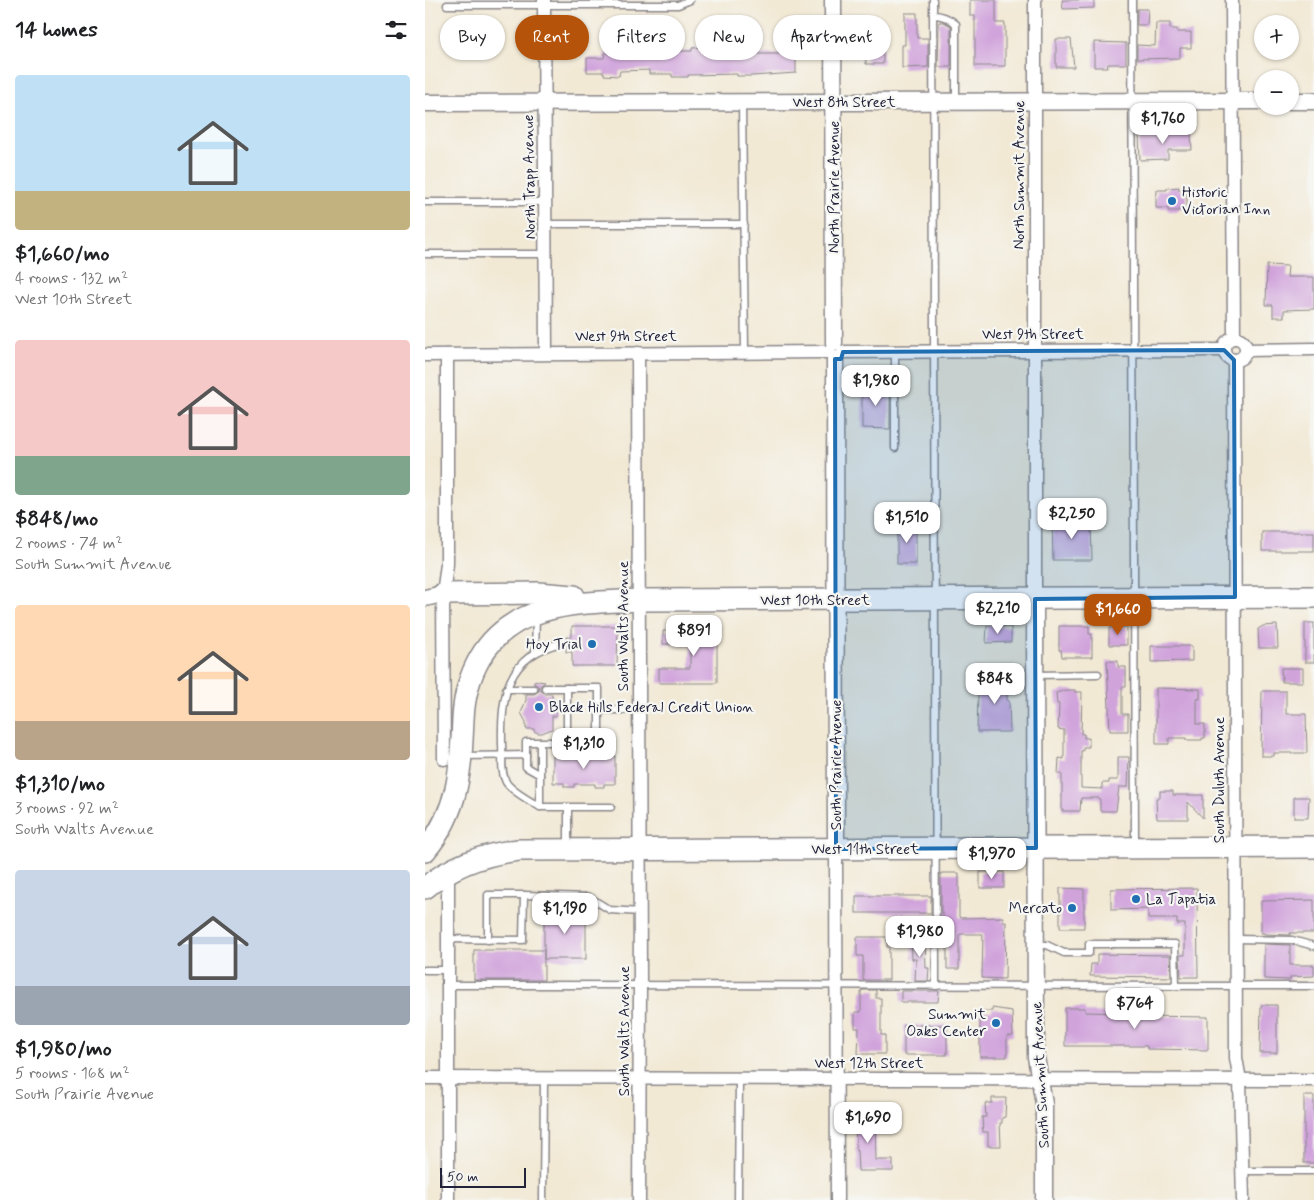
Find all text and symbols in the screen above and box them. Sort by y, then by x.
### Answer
chip: Buy [440,15,505,60]
chip: Rent [515,15,589,60]
chip: Filters [599,15,685,60]
chip: New [695,15,763,60]
chip: Apartment [773,15,891,60]
map controls [1254,15,1299,115]
button: + [1254,15,1299,60]
text: 14 homes [15,16,98,44]
icon: filters [382,16,410,44]
button: − [1254,70,1299,115]
street label: West 8th Street [793,93,896,113]
street label: North Summit Avenue [1010,100,1030,250]
pin: $1,760 [1122,102,1204,145]
icon: home [168,108,258,198]
text: $1,760 [1141,108,1185,129]
street label: North Trapp Avenue [519,114,541,239]
street label: North Prairie Avenue [825,120,845,253]
place label: Historic Victorian Inn [1182,183,1270,220]
marker: Historic Victorian Inn [1166,195,1178,207]
text: $1,660/mo [15,240,109,268]
text: 4 rooms · 132 m² [15,268,128,289]
text: West 10th Street [15,289,132,310]
street label: West 9th Street [982,325,1084,345]
street label: West 9th Street [575,327,677,347]
pin: $1,980 [835,364,917,407]
text: $1,980 [852,370,900,391]
icon: home [168,373,258,463]
pin: $2,250 [1031,498,1113,540]
pin: $1,510 [866,502,948,544]
text: $2,250 [1048,503,1096,524]
text: $848/mo [15,505,98,533]
text: $1,510 [885,507,929,528]
text: 2 rooms · 74 m² [15,533,123,554]
text: South Summit Avenue [15,554,172,575]
street label: South Walts Avenue [614,561,634,691]
street label: West 10th Street [760,591,870,611]
pin: $2,210 [957,592,1039,635]
pin: $1,660 [1077,594,1159,636]
text: $2,210 [976,598,1020,619]
text: $1,660 [1095,599,1141,620]
pin: $891 [664,614,724,657]
text: $891 [677,620,711,641]
place label: Hoy Trial [526,635,582,655]
icon: home [168,638,258,728]
marker: Hoy Trial [586,638,598,650]
pin: $848 [965,662,1025,705]
text: $848 [977,668,1013,689]
place label: Black Hills Federal Credit Union [549,698,754,718]
street label: South Prairie Avenue [827,700,847,830]
marker: Black Hills Federal Credit Union [533,701,545,713]
street label: South Duluth Avenue [1210,717,1230,843]
pin: $1,310 [543,728,625,770]
text: $1,310 [563,733,605,754]
text: $1,310/mo [15,770,105,798]
text: 3 rooms · 92 m² [15,798,119,819]
text: South Walts Avenue [15,819,154,840]
pin: $1,970 [951,838,1033,880]
street label: West 11th Street [811,840,919,860]
text: $1,970 [968,843,1016,864]
place label: La Tapatia [1146,890,1217,910]
pin: $1,190 [524,892,606,935]
marker: La Tapatia [1130,893,1142,905]
text: $1,190 [543,898,587,919]
place label: Mercato [1009,899,1062,919]
marker: Mercato [1066,902,1078,914]
icon: home [168,903,258,993]
pin: $1,980 [879,916,961,958]
text: $1,980 [896,921,944,942]
street label: South Walts Avenue [615,966,635,1096]
pin: $764 [1105,988,1165,1030]
text: $764 [1116,993,1154,1014]
street label: South Summit Avenue [1027,1001,1055,1149]
place label: Summit Oaks Center [906,1005,986,1042]
marker: Summit Oaks Center [990,1017,1002,1029]
text: $1,980/mo [15,1035,112,1063]
street label: West 12th Street [814,1054,924,1074]
text: 5 rooms · 168 m² [15,1063,130,1084]
text: South Prairie Avenue [15,1084,154,1105]
pin: $1,690 [827,1102,909,1144]
text: $1,690 [845,1107,891,1128]
scale bar [440,1165,526,1188]
text: 50 m [447,1168,478,1186]

